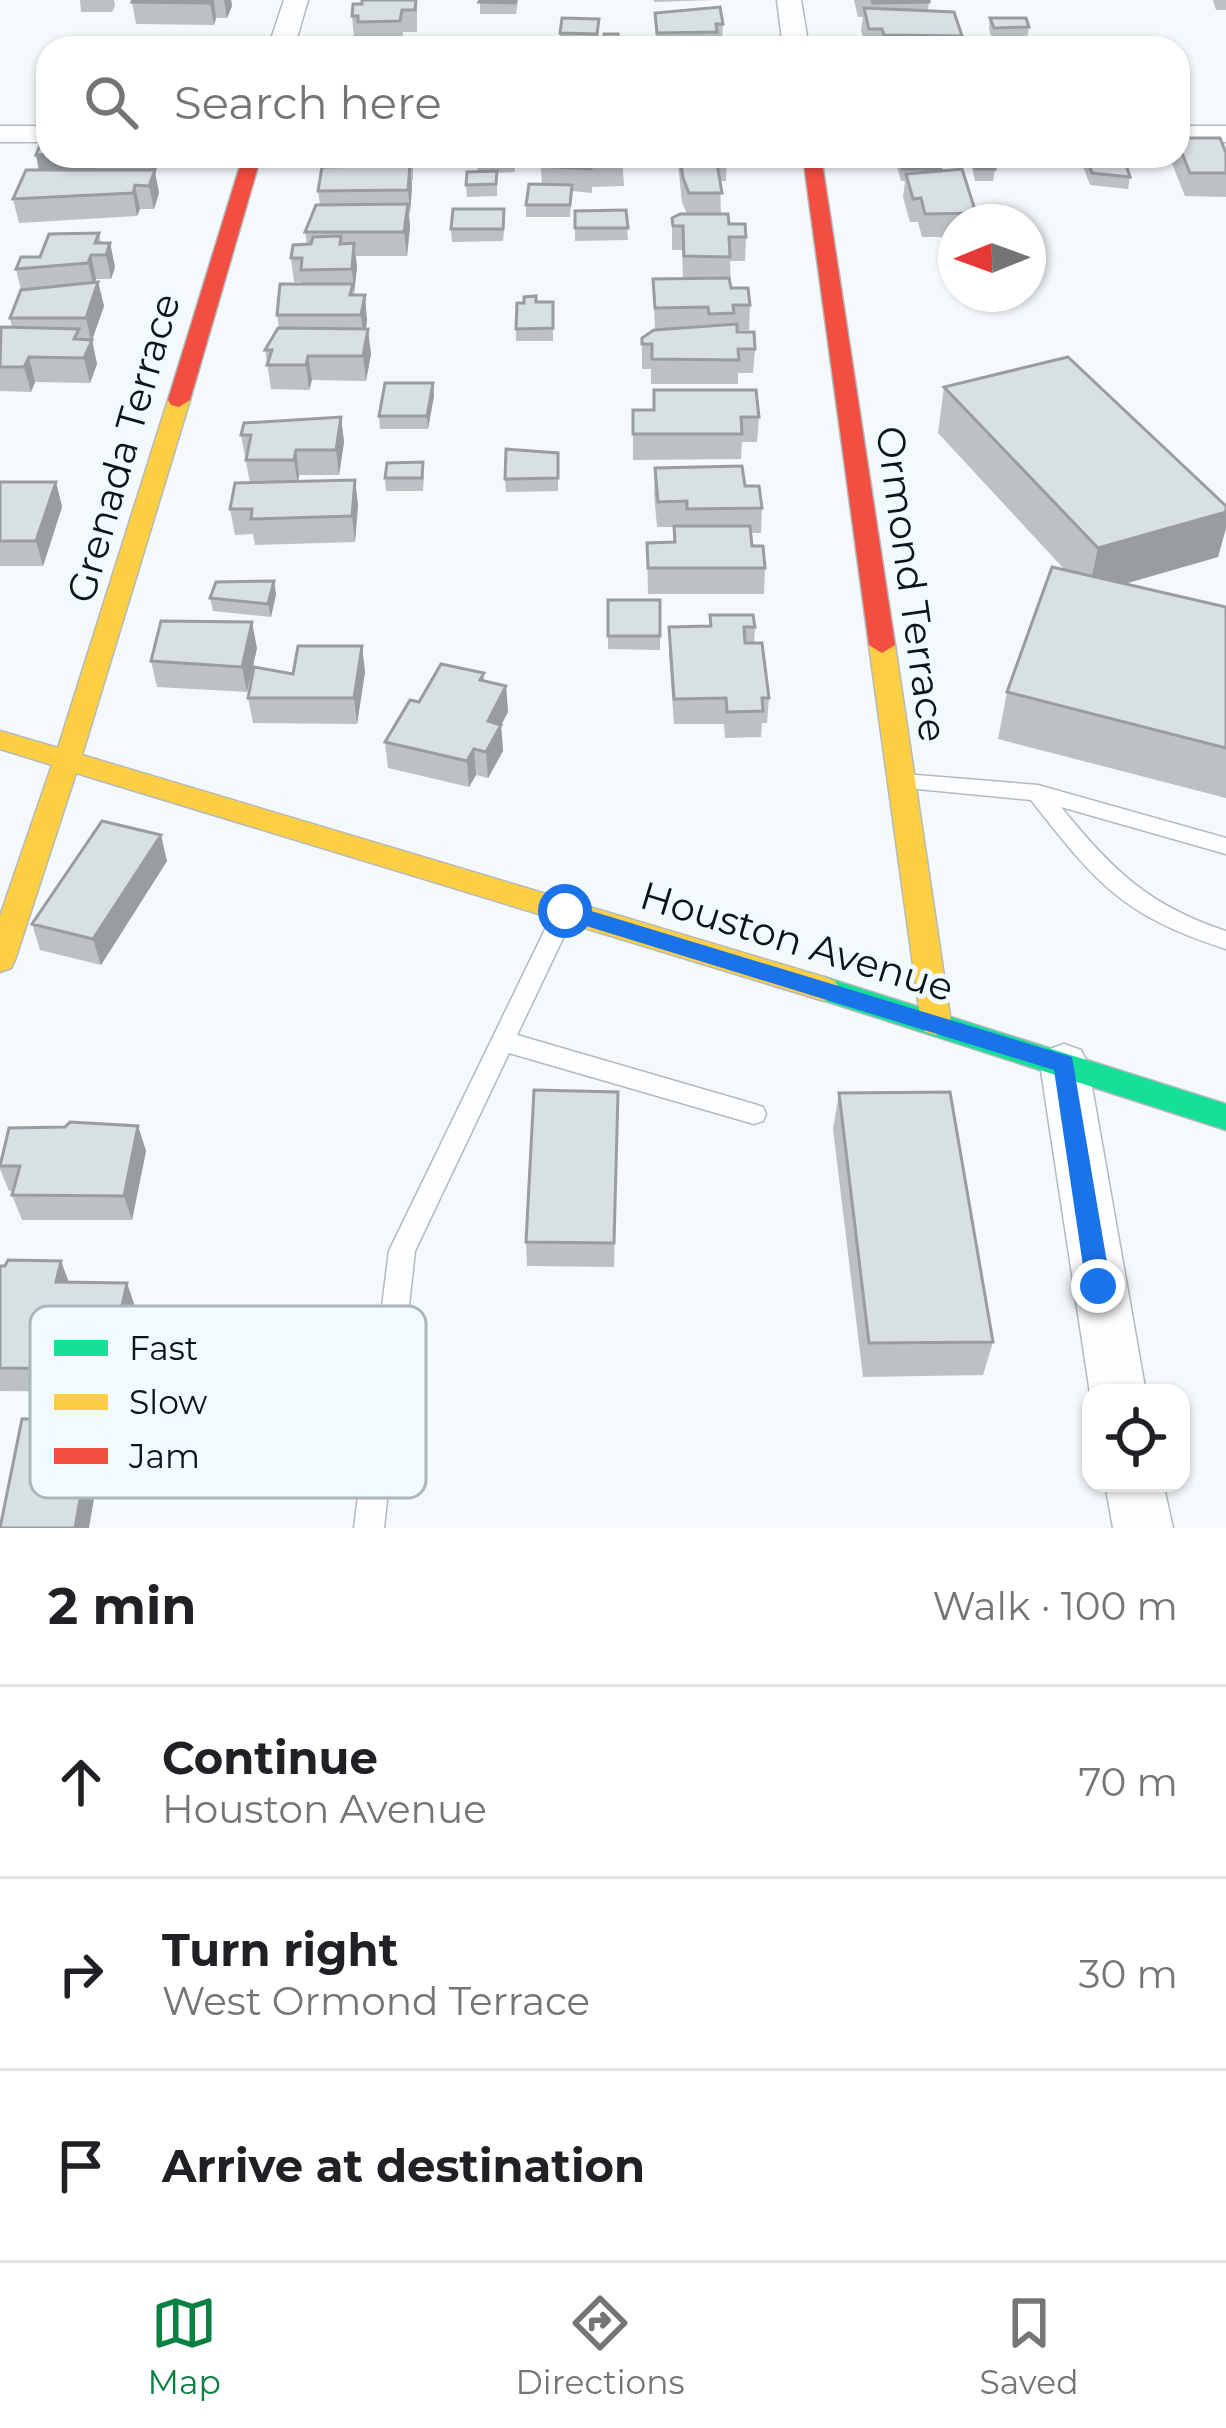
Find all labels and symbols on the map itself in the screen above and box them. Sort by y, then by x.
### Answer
north arrow [938,204,1046,312]
street label: Grenada Terrace [56,288,190,608]
street label: Ormond Terrace [866,423,958,745]
street label: Houston Avenue [635,871,959,1011]
route start [538,884,592,938]
route end [1071,1259,1125,1313]
legend [30,1306,426,1498]
text: Fast [129,1328,198,1368]
text: Slow [129,1382,207,1422]
text: Jam [128,1436,200,1476]

